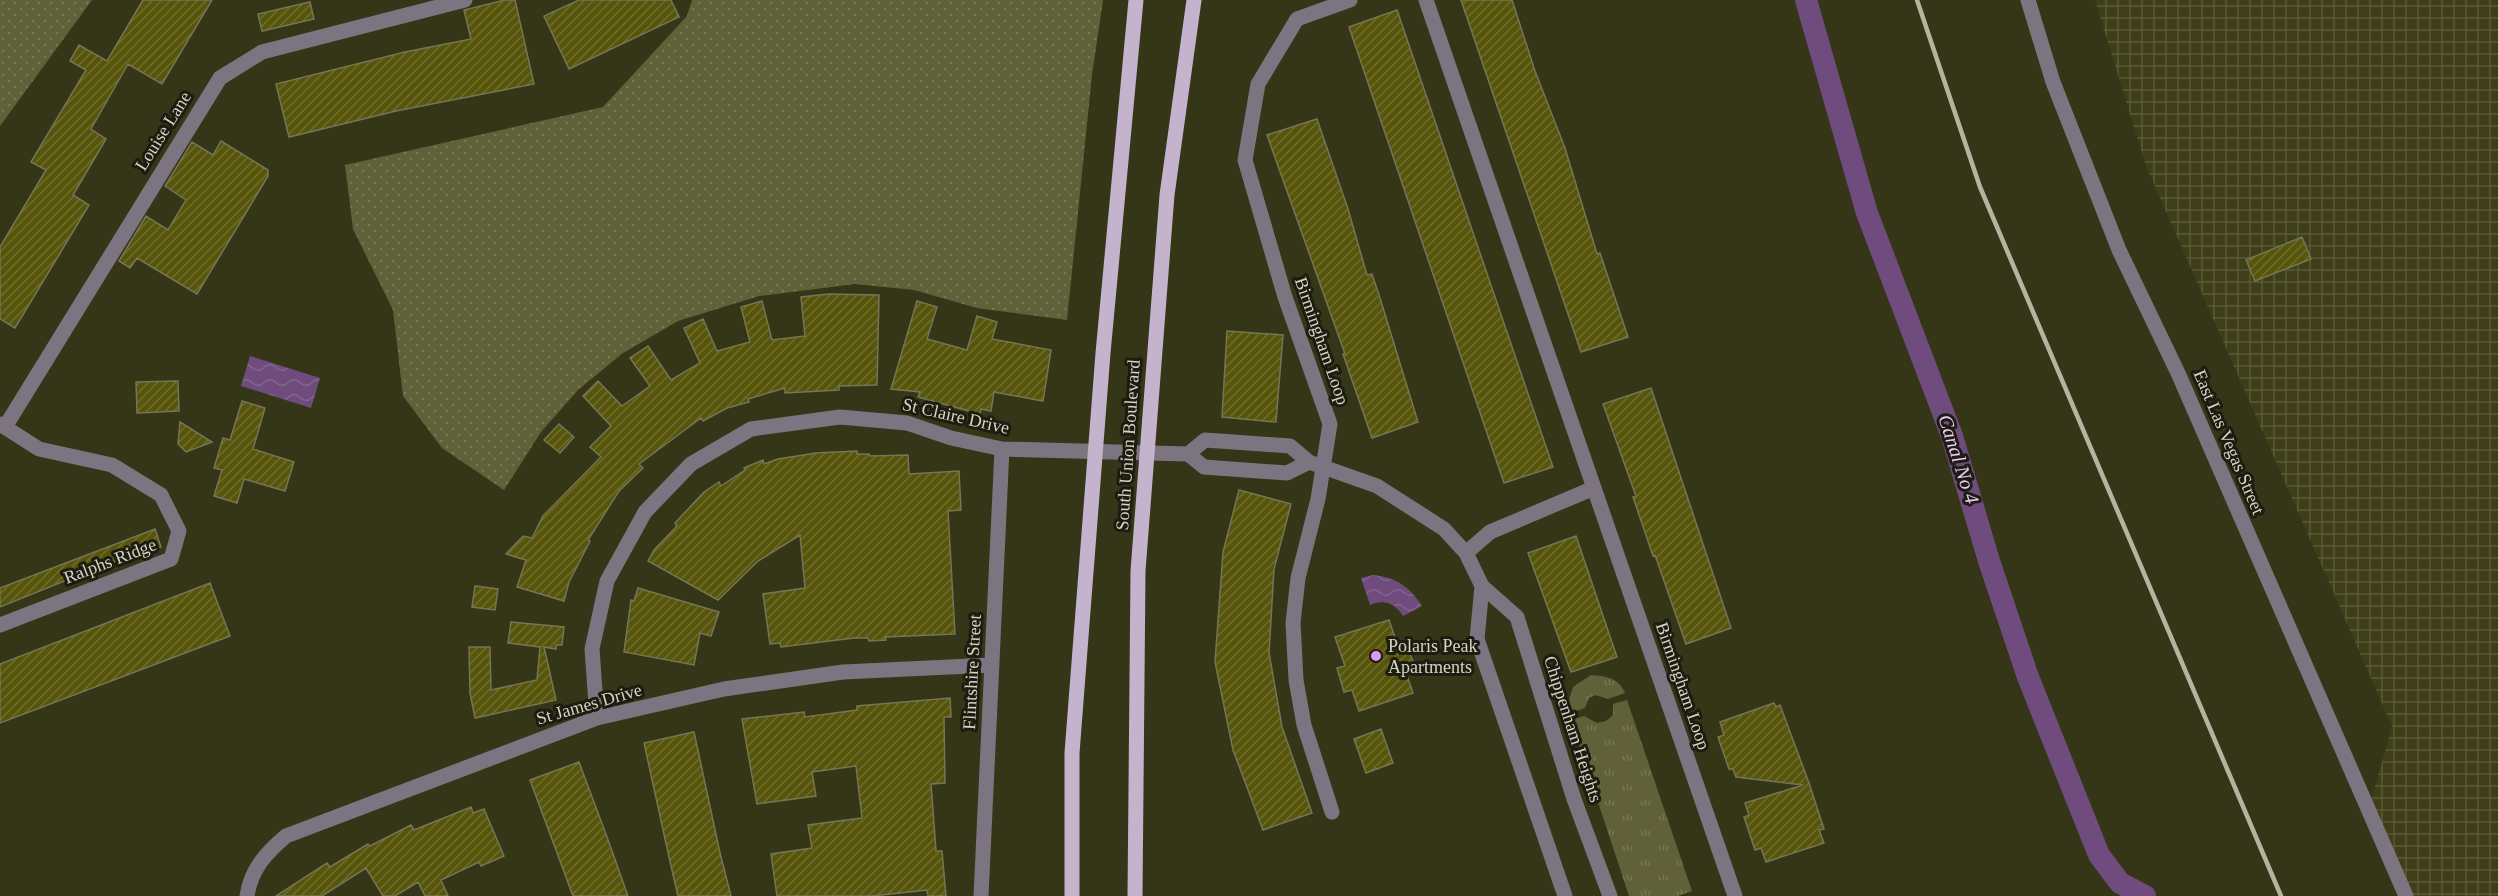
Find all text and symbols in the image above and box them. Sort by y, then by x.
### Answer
street label: Louise Lane [131,88,195,174]
street label: Birmingham Loop [1291,275,1353,407]
street label: South Union Boulevard [1112,359,1144,531]
street label: East Las Vegas Street [2189,367,2269,517]
street label: St Claire Drive [901,394,1011,438]
water label: Canal No 4 [1934,412,1984,506]
street label: Ralphs Ridge [61,534,159,588]
street label: Flintshire Street [959,614,985,730]
street label: Birmingham Loop [1652,620,1714,752]
place label: Polaris Peak Apartments [1388,636,1478,677]
marker: Polaris Peak Apartments [1369,649,1383,663]
street label: Chippenham Heights [1540,653,1606,805]
street label: St James Drive [534,679,644,729]

